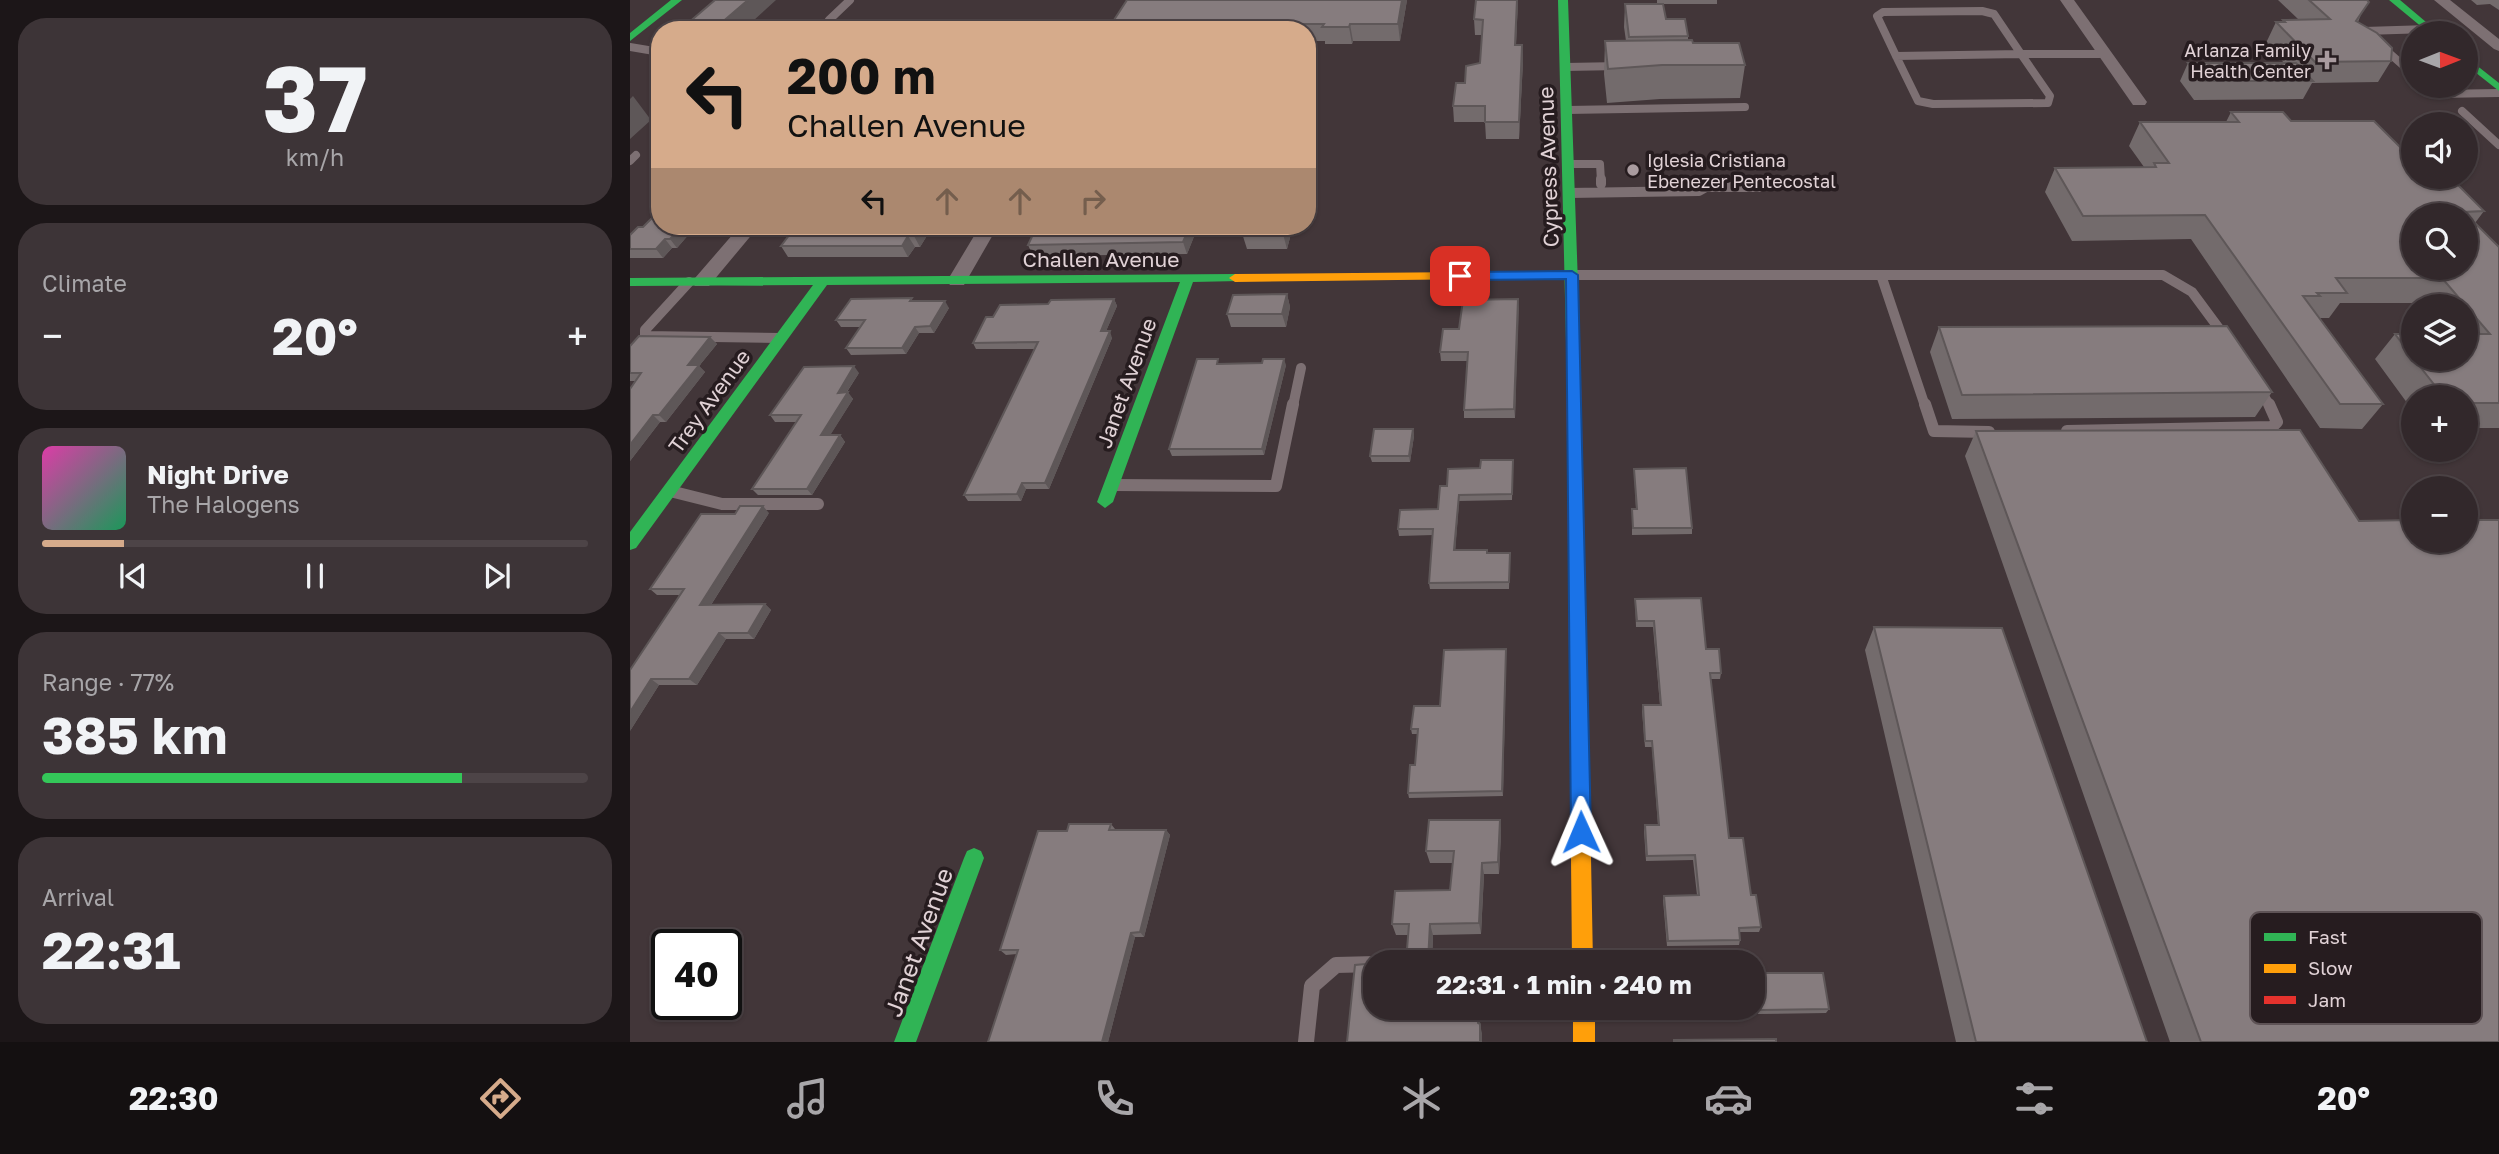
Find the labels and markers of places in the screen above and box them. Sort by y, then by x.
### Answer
place label: Arlanza Family Health Center [2184,39,2311,82]
marker: Arlanza Family Health Center [2317,50,2337,70]
place label: Iglesia Cristiana Ebenezer Pentecostal [1647,149,1836,192]
marker: Iglesia Cristiana Ebenezer Pentecostal [1625,162,1641,178]
pin [1430,246,1490,306]

